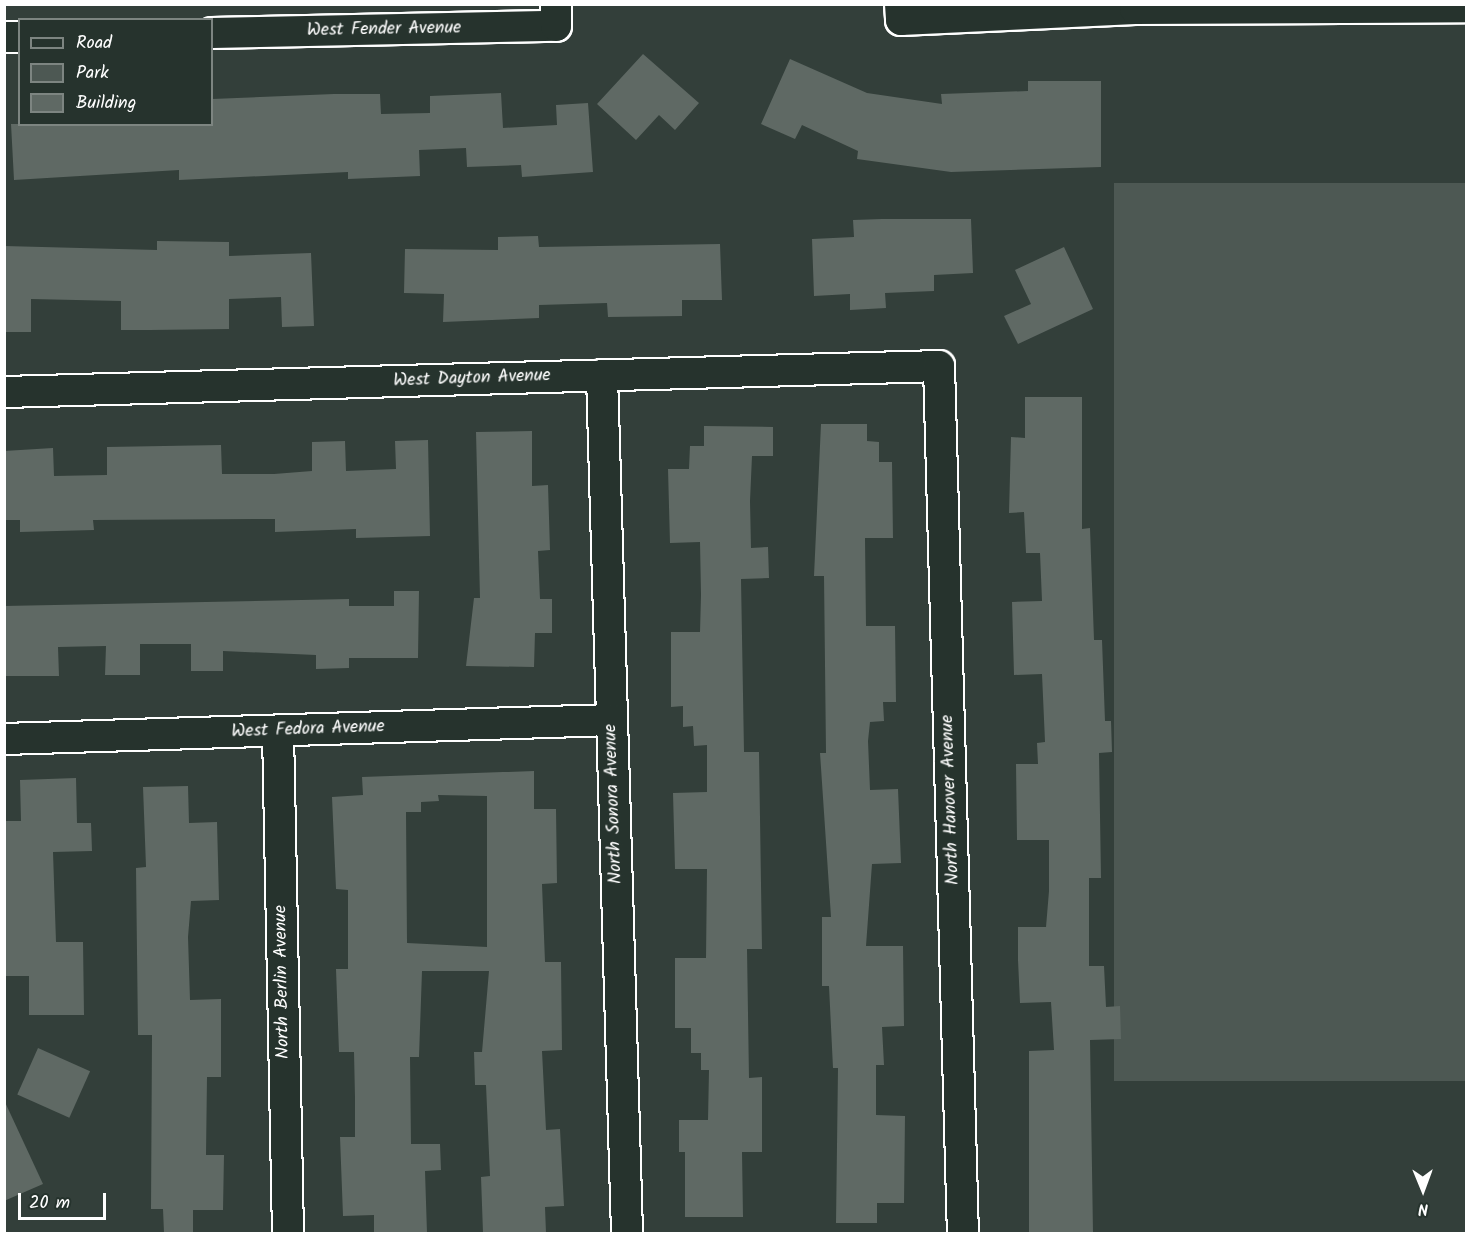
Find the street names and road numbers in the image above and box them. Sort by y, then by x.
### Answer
street label: West Fender Avenue [307,18,461,42]
street label: West Dayton Avenue [393,365,551,393]
street label: North Hanover Avenue [937,715,965,885]
street label: West Fedora Avenue [231,717,385,743]
street label: North Sonora Avenue [600,724,628,884]
street label: North Berlin Avenue [271,905,295,1059]

